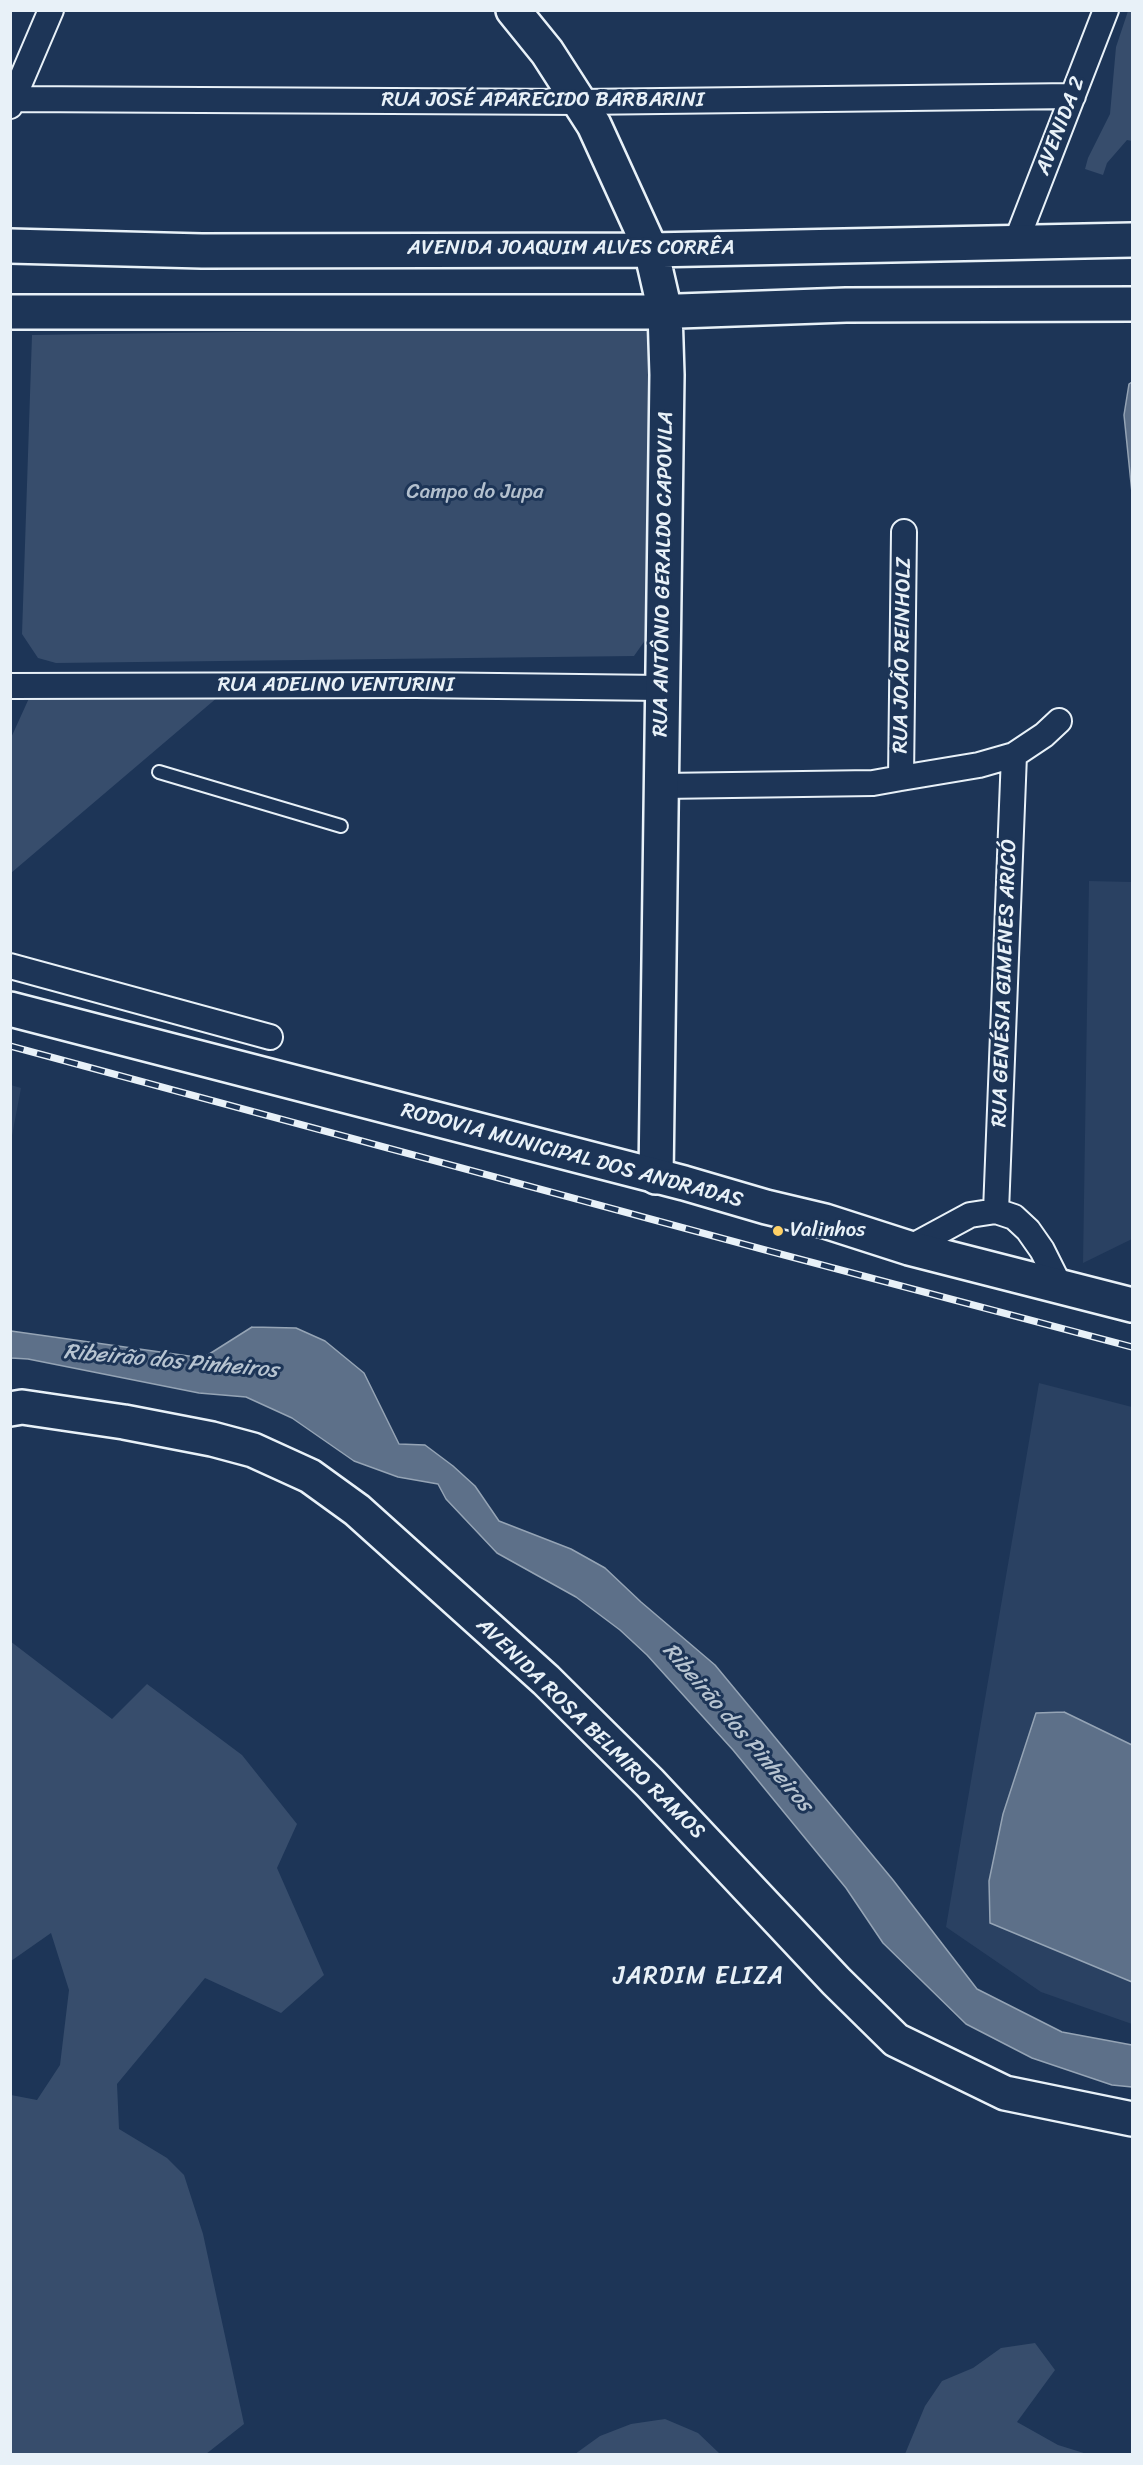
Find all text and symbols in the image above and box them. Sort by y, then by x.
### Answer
street label: AVENIDA 2 [1031,73,1091,179]
street label: RUA JOSÉ APARECIDO BARBARINI [382,88,704,114]
street label: AVENIDA JOAQUIM ALVES CORRÊA [407,236,735,262]
street label: RUA ANTÔNIO GERALDO CAPOVILA [649,411,679,737]
park label: Campo do Jupa [407,480,543,506]
street label: RUA JOÃO REINHOLZ [889,556,917,754]
street label: RUA ADELINO VENTURINI [218,673,454,699]
street label: RUA GENÉSIA GIMENES ARICÓ [987,838,1023,1128]
street label: RODOVIA MUNICIPAL DOS ANDRADAS [398,1098,746,1214]
place label: Valinhos [790,1218,866,1244]
marker: Valinhos [771,1224,785,1238]
water label: Ribeirão dos Pinheiros [63,1339,279,1385]
street label: AVENIDA ROSA BELMIRO RAMOS [471,1613,709,1845]
water label: Ribeirão dos Pinheiros [657,1638,817,1818]
district label: JARDIM ELIZA [615,1963,783,1991]

